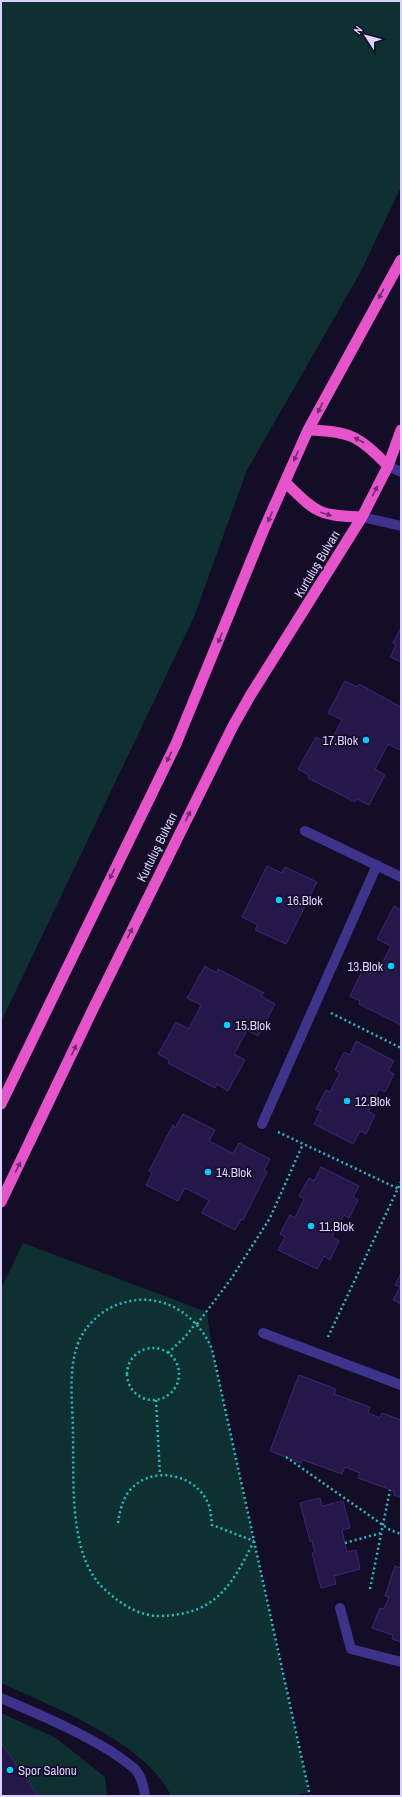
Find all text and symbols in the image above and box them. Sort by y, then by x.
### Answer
north arrow [346,16,386,56]
text: N [350,23,365,37]
one-way arrow [378,288,385,300]
one-way arrow [316,402,323,414]
one-way arrow [353,436,365,443]
one-way arrow [293,450,299,461]
one-way arrow [372,486,378,497]
one-way arrow [320,511,332,517]
one-way arrow [266,512,272,524]
street label: Kurtuluş Bulvarı [290,527,344,601]
one-way arrow [217,632,223,644]
place label: 17.Blok [322,732,359,749]
marker: 17.Blok [361,735,371,745]
one-way arrow [166,751,172,763]
street label: Kurtuluş Bulvarı [133,809,181,885]
one-way arrow [185,811,191,822]
one-way arrow [109,868,115,880]
place label: 16.Blok [287,892,323,909]
marker: 16.Blok [274,895,284,905]
one-way arrow [127,927,134,938]
place label: 13.Blok [347,958,384,975]
marker: 13.Blok [386,961,396,971]
place label: 15.Blok [235,1017,271,1034]
marker: 15.Blok [222,1020,232,1030]
one-way arrow [71,1044,77,1055]
place label: 12.Blok [355,1093,391,1110]
marker: 12.Blok [342,1096,352,1106]
one-way arrow [15,1161,21,1173]
place label: 14.Blok [216,1164,252,1181]
marker: 14.Blok [203,1167,213,1177]
place label: 11.Blok [319,1218,354,1235]
marker: 11.Blok [306,1221,316,1231]
place label: Spor Salonu [18,1762,77,1779]
marker: Spor Salonu [5,1765,15,1775]

